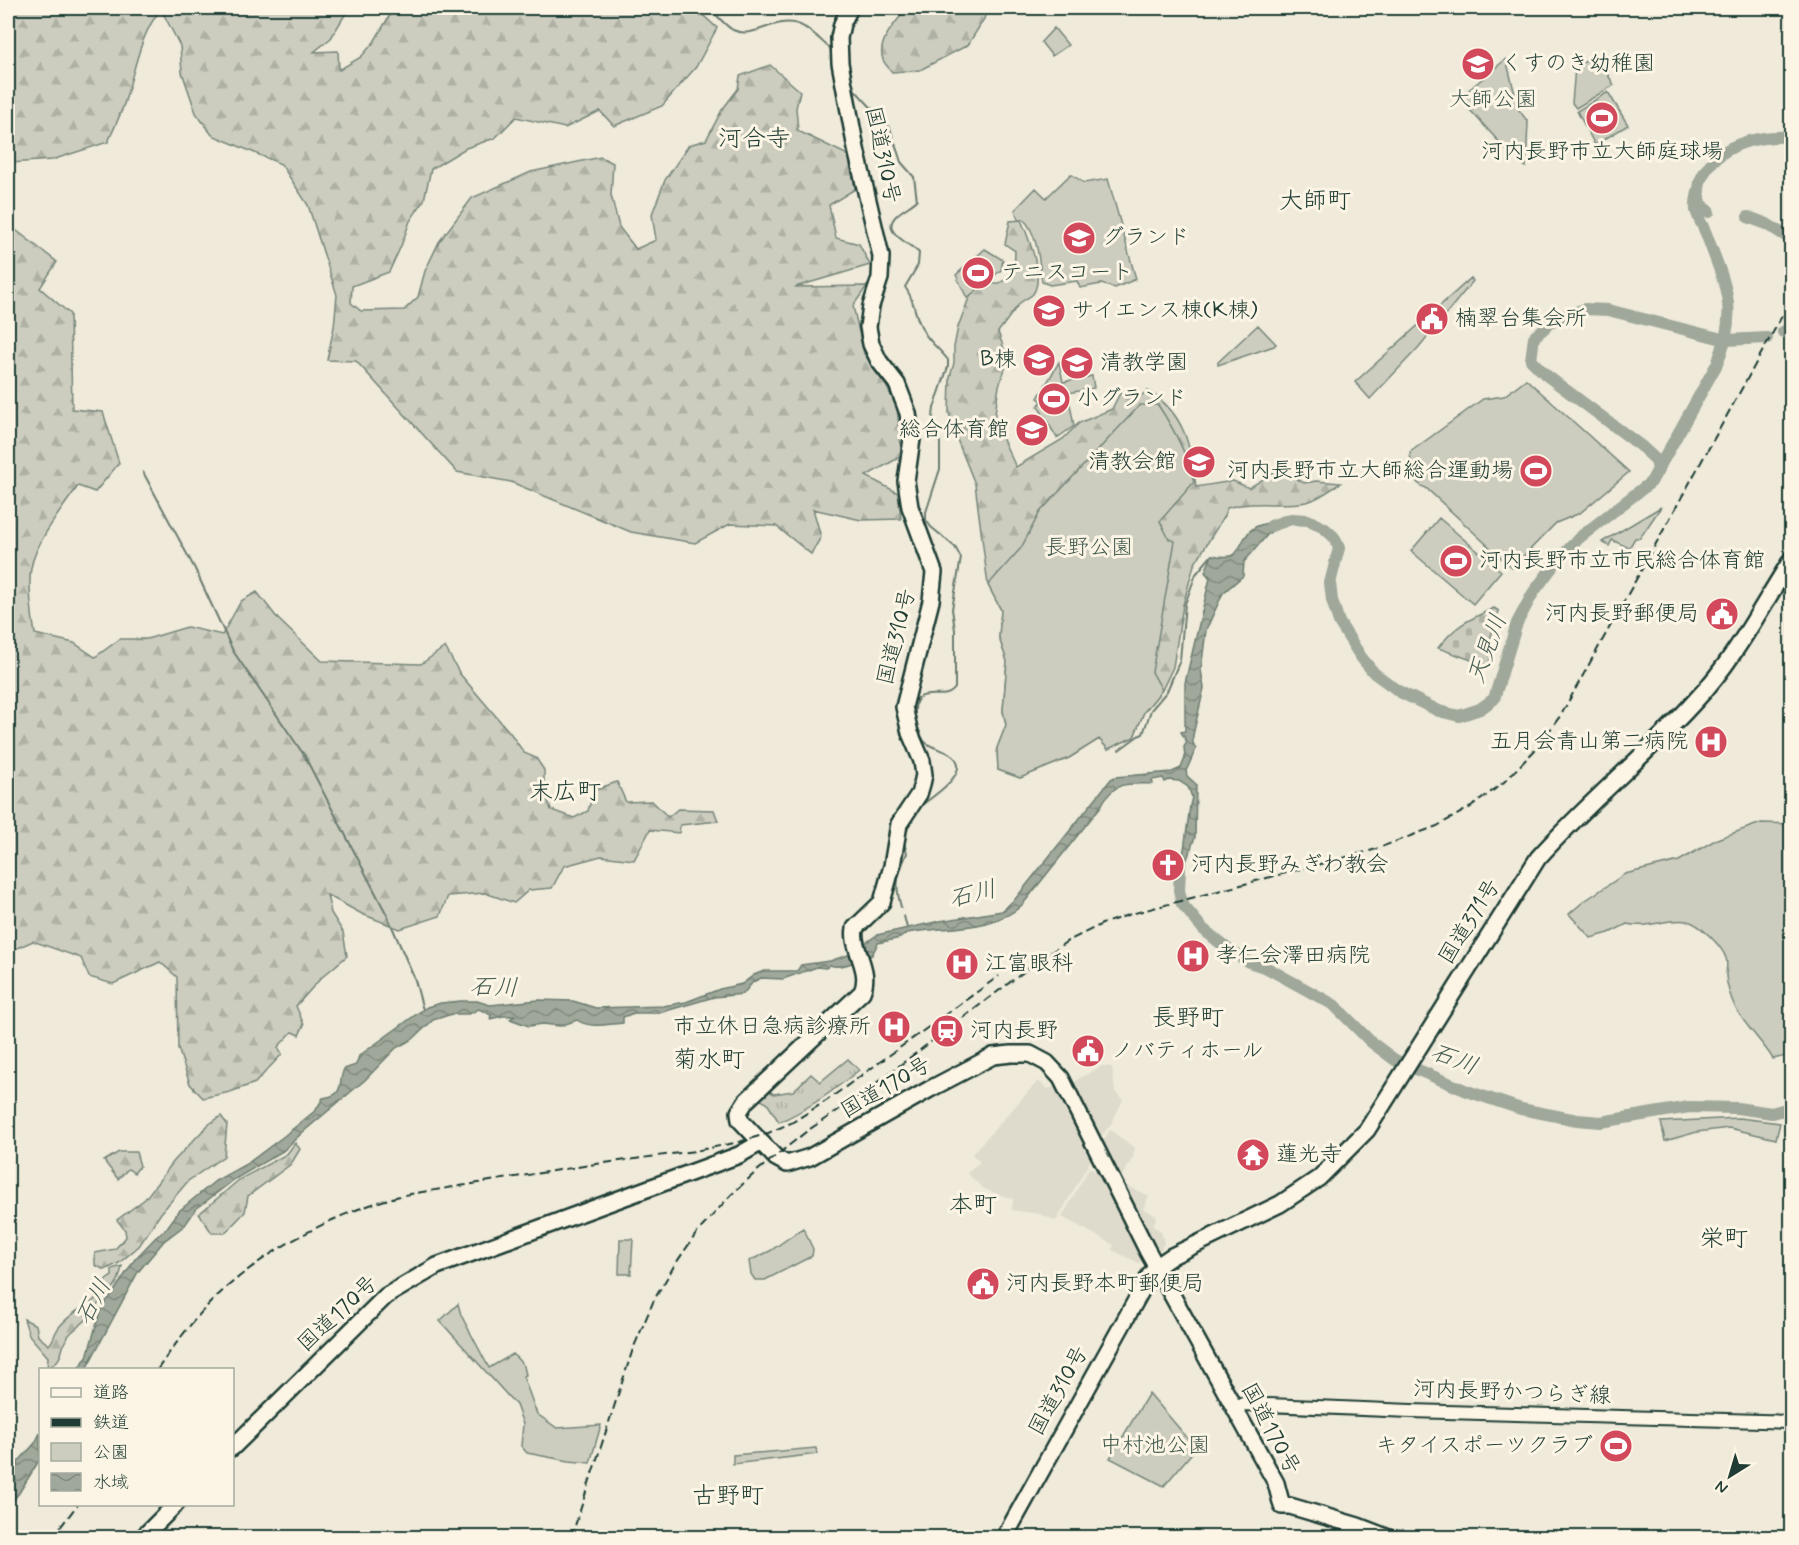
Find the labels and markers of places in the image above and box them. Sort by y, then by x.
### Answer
school or university icon: くすのき幼稚園 [1460,46,1496,82]
place label: くすのき幼稚園 [1501,50,1655,78]
sports icon: 河内長野市立大師庭球場 [1584,100,1620,136]
place label: 河内長野市立大師庭球場 [1481,138,1723,166]
school or university icon: グランド [1061,220,1097,256]
place label: グランド [1102,224,1190,252]
sports icon: テニスコート [960,255,996,291]
place label: テニスコート [1001,259,1133,287]
school or university icon: サイエンス棟(K棟) [1031,293,1067,329]
place label: サイエンス棟(K棟) [1072,297,1258,325]
public building icon: 楠翠台集会所 [1414,301,1450,337]
place label: 楠翠台集会所 [1455,305,1587,333]
school or university icon: B棟 [1021,342,1057,378]
school or university icon: 清教学園 [1059,345,1095,381]
place label: B棟 [980,346,1016,374]
place label: 清教学園 [1100,349,1188,377]
sports icon: 小グランド [1036,381,1072,417]
place label: 小グランド [1077,385,1187,413]
school or university icon: 総合体育館 [1014,412,1050,448]
place label: 総合体育館 [899,416,1009,444]
school or university icon: 清教会館 [1181,444,1217,480]
place label: 清教会館 [1088,448,1176,476]
sports icon: 河内長野市立大師総合運動場 [1518,453,1554,489]
place label: 河内長野市立大師総合運動場 [1227,457,1513,485]
sports icon: 河内長野市立市民総合体育館 [1438,543,1474,579]
place label: 河内長野市立市民総合体育館 [1479,547,1765,575]
public building icon: 河内長野郵便局 [1704,596,1740,632]
place label: 河内長野郵便局 [1545,600,1699,628]
hospital icon: 五月会青山第二病院 [1693,724,1729,760]
place label: 五月会青山第二病院 [1490,728,1688,756]
church icon: 河内長野みぎわ教会 [1150,847,1186,883]
place label: 河内長野みぎわ教会 [1191,851,1389,879]
hospital icon: 孝仁会澤田病院 [1175,938,1211,974]
place label: 孝仁会澤田病院 [1216,942,1370,970]
hospital icon: 江富眼科 [944,946,980,982]
place label: 江富眼科 [985,950,1073,978]
hospital icon: 市立休日急病診療所 [876,1009,912,1045]
place label: 市立休日急病診療所 [673,1013,871,1041]
station icon: 河内長野 [929,1013,965,1049]
place label: 河内長野 [970,1017,1058,1045]
public building icon: ノバティホール [1070,1033,1106,1069]
place label: ノバティホール [1111,1037,1264,1065]
temple icon: 蓮光寺 [1235,1137,1271,1173]
place label: 蓮光寺 [1276,1141,1342,1169]
public building icon: 河内長野本町郵便局 [965,1266,1001,1302]
place label: 河内長野本町郵便局 [1006,1270,1204,1298]
sports icon: キタイスポーツクラブ [1598,1428,1634,1464]
place label: キタイスポーツクラブ [1375,1432,1593,1460]

